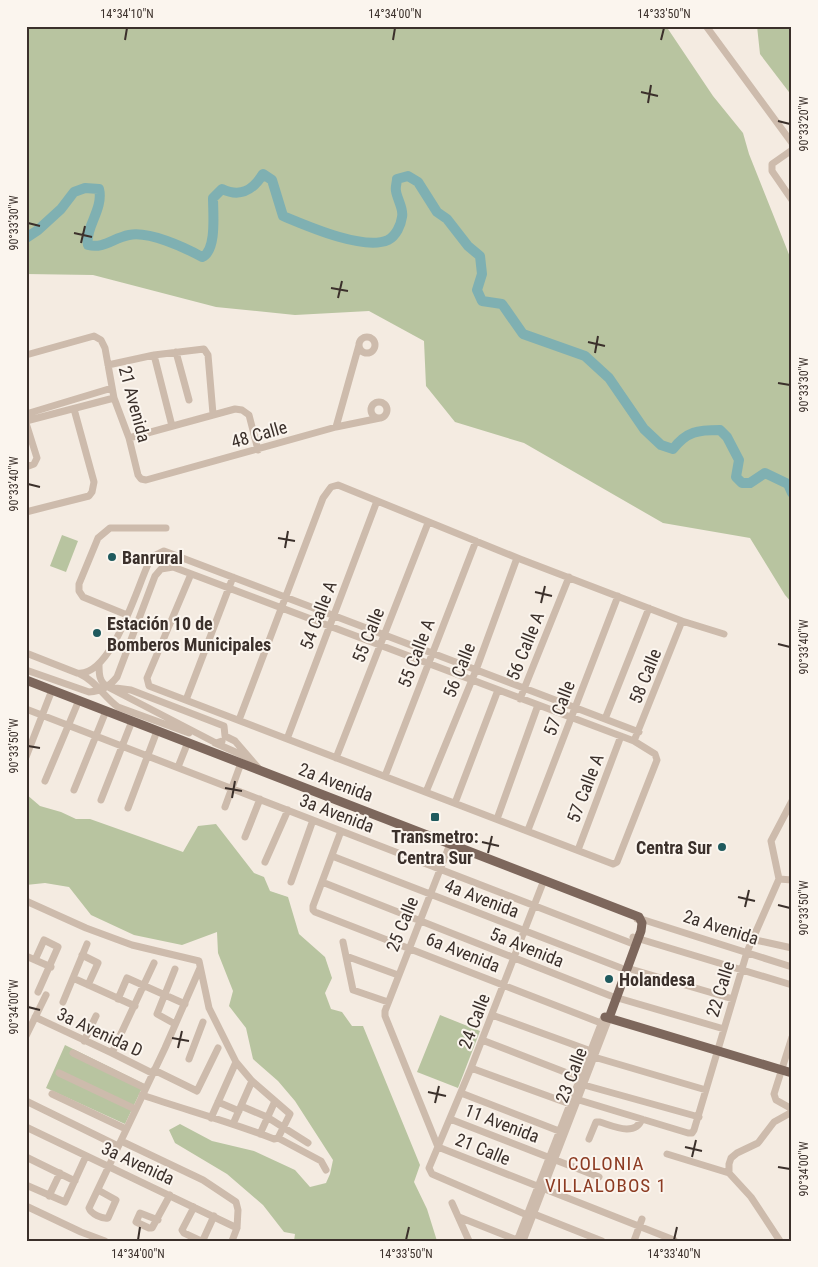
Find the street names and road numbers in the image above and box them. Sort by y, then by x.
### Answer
street label: 21 Avenida [115,363,155,445]
street label: 48 Calle [228,416,290,452]
street label: 54 Calle A [295,577,341,652]
street label: 55 Calle [348,604,388,666]
street label: 56 Calle A [502,608,548,683]
street label: 55 Calle A [393,615,439,690]
street label: 56 Calle [439,639,479,701]
street label: 58 Calle [625,645,665,707]
street label: 57 Calle [539,677,579,739]
street label: 57 Calle A [562,750,608,825]
street label: 2a Avenida [296,758,376,806]
street label: 3a Avenida [297,789,377,837]
street label: 4a Avenida [442,874,522,922]
street label: 25 Calle [382,893,422,955]
street label: 2a Avenida [681,905,761,949]
street label: 5a Avenida [487,923,567,971]
street label: 6a Avenida [423,928,503,976]
street label: 22 Calle [702,958,738,1020]
street label: 24 Calle [454,990,494,1052]
street label: 3a Avenida D [54,1003,146,1061]
street label: 23 Calle [551,1044,591,1106]
street label: 11 Avenida [462,1099,542,1147]
street label: 21 Calle [452,1129,514,1169]
street label: 3a Avenida [98,1137,178,1189]

